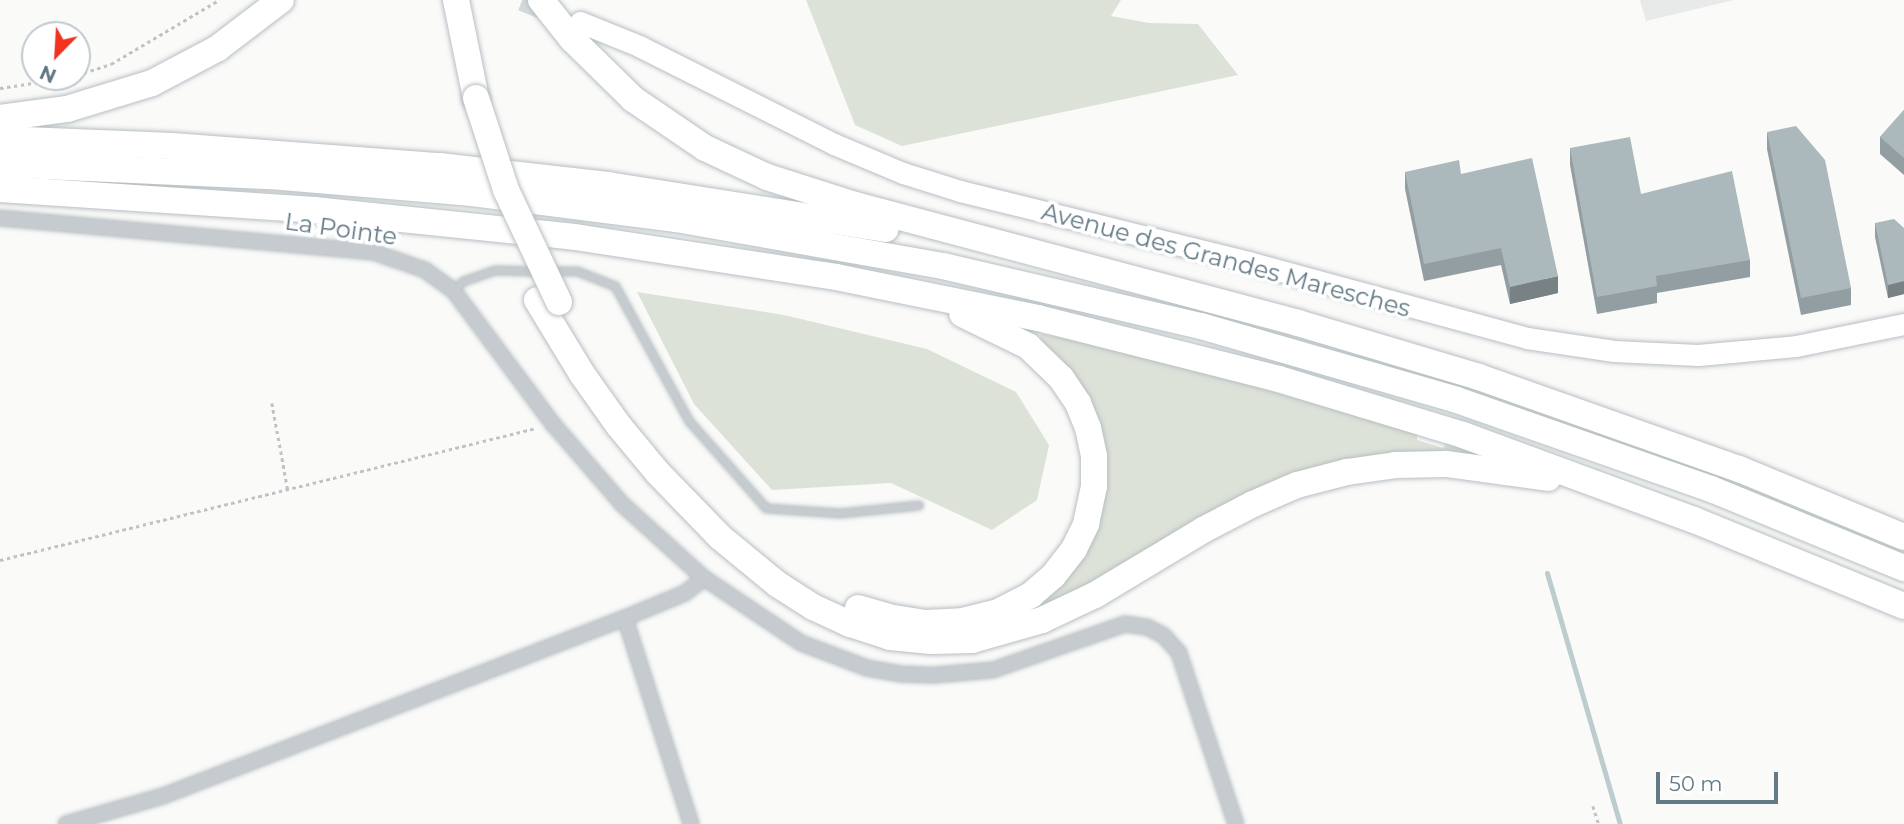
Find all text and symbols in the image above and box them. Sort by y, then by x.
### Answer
north arrow [21,21,91,91]
text: N [36,60,60,87]
street label: Avenue des Grandes Maresches [1039,197,1413,323]
street label: La Pointe [283,207,399,251]
scale bar [1659,758,1782,802]
text: 50 m [1669,771,1723,796]

